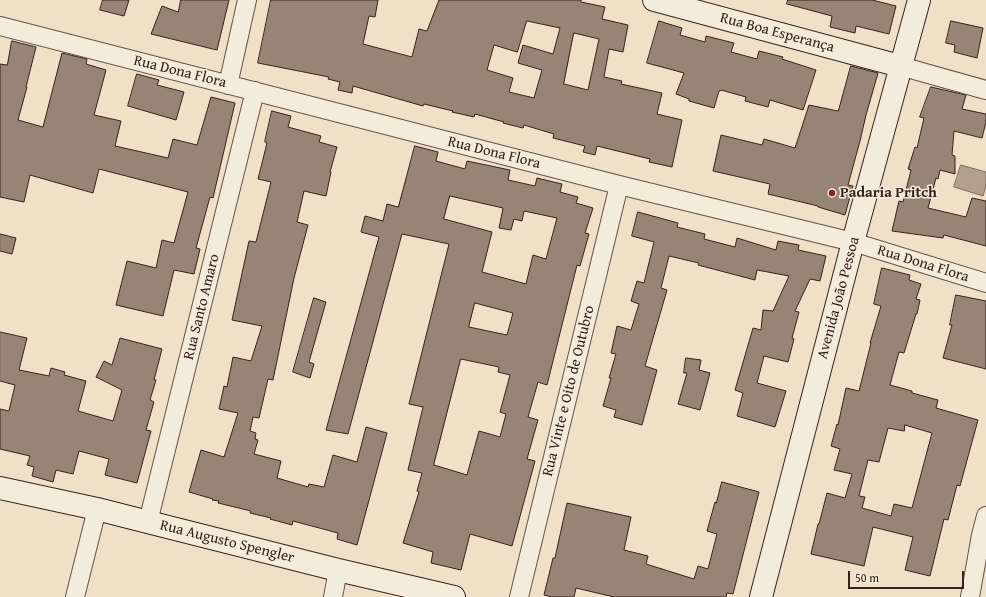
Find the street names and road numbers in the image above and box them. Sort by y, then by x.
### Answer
street label: Rua Boa Esperança [718,9,836,57]
street label: Rua Dona Flora [132,52,228,92]
street label: Rua Dona Flora [446,133,542,173]
street label: Avenida João Pessoa [814,235,864,361]
street label: Rua Dona Flora [875,242,971,286]
street label: Rua Santo Amaro [180,252,224,362]
street label: Rua Vinte e Oito de Outubro [539,304,599,478]
street label: Rua Augusto Spengler [158,517,296,567]

